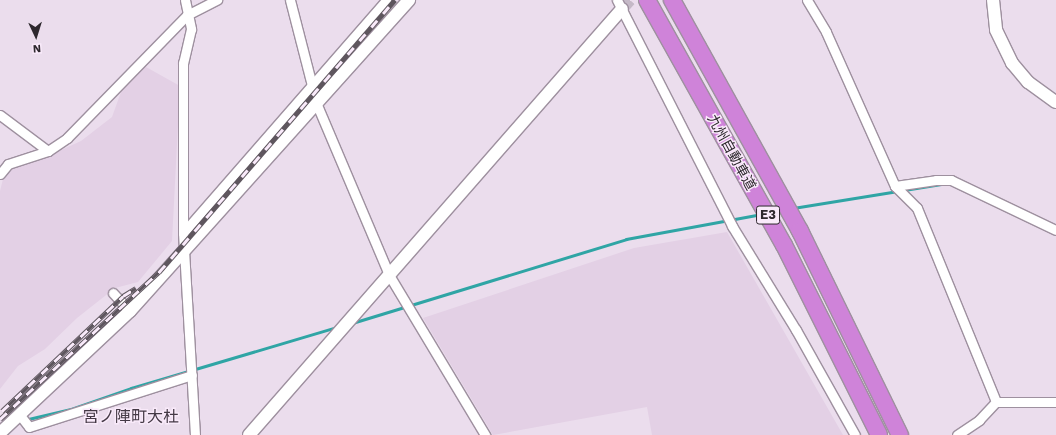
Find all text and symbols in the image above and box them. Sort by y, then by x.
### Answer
north arrow [16,16,56,56]
text: N [32,42,41,55]
street label: 九州自動車道 [704,111,760,193]
road number: E3 [756,204,780,226]
district label: 宮ノ陣町大杜 [83,407,179,427]

